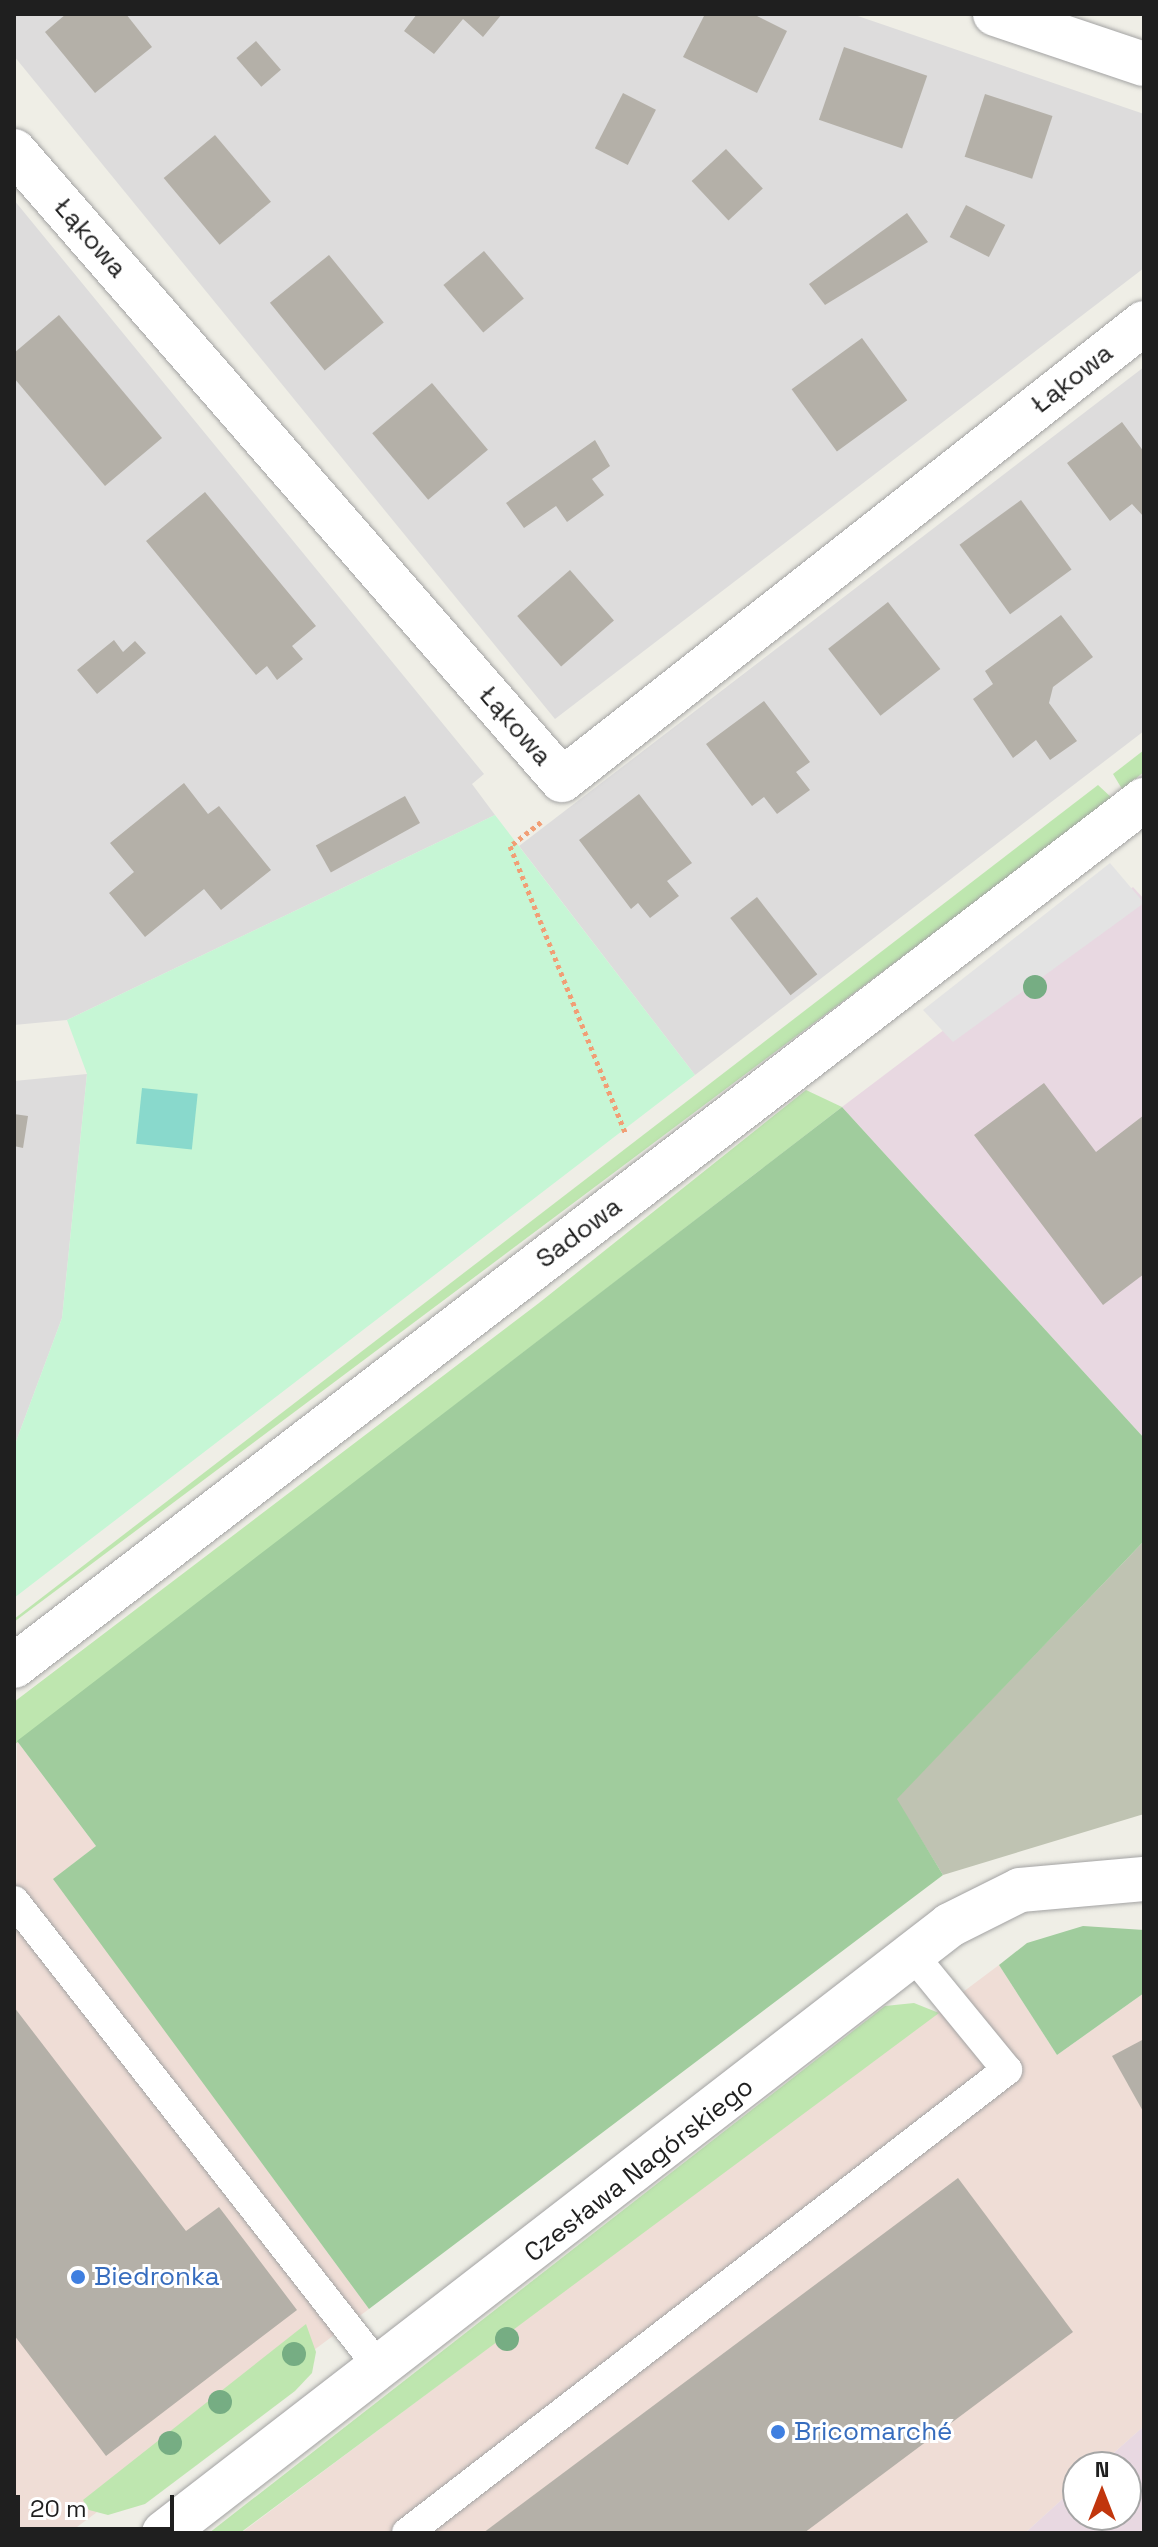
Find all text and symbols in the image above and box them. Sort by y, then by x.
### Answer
street label: Łąkowa [47,192,133,284]
street label: Łąkowa [1025,337,1119,421]
street label: Łąkowa [472,680,558,772]
street label: Sadowa [530,1191,628,1275]
street label: Czesława Nagórskiego [518,2071,760,2269]
place label: Biedronka [94,2261,220,2293]
marker: Biedronka [69,2268,87,2286]
place label: Bricomarché [794,2416,952,2448]
marker: Bricomarché [769,2423,787,2441]
north arrow [1062,2451,1142,2531]
text: N [1095,2455,1109,2483]
scale bar [20,2479,178,2529]
text: 20 m [30,2493,87,2524]

